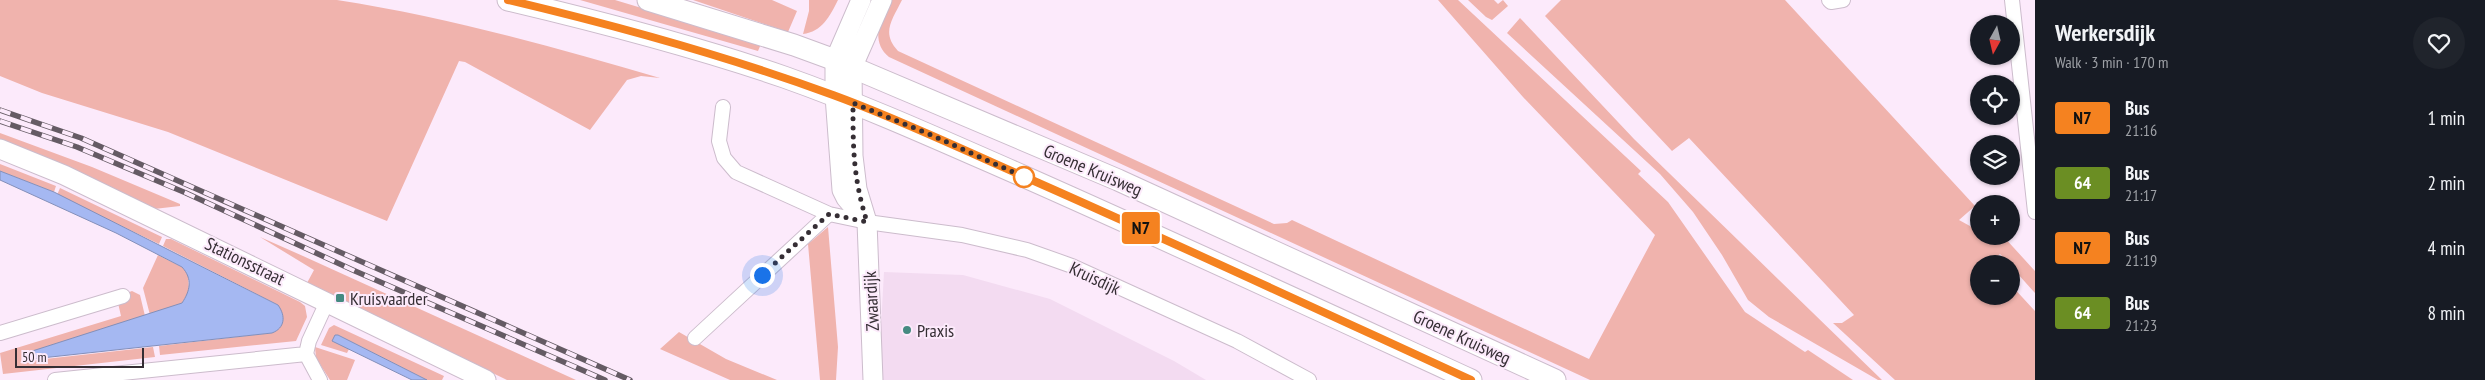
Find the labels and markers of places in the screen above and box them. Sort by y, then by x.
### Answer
unlabelled marker [1013,166,1035,188]
place label: Kruisvaarder [350,287,428,310]
marker: Kruisvaarder [334,292,346,304]
place label: Praxis [917,319,954,342]
marker: Praxis [901,324,913,336]

